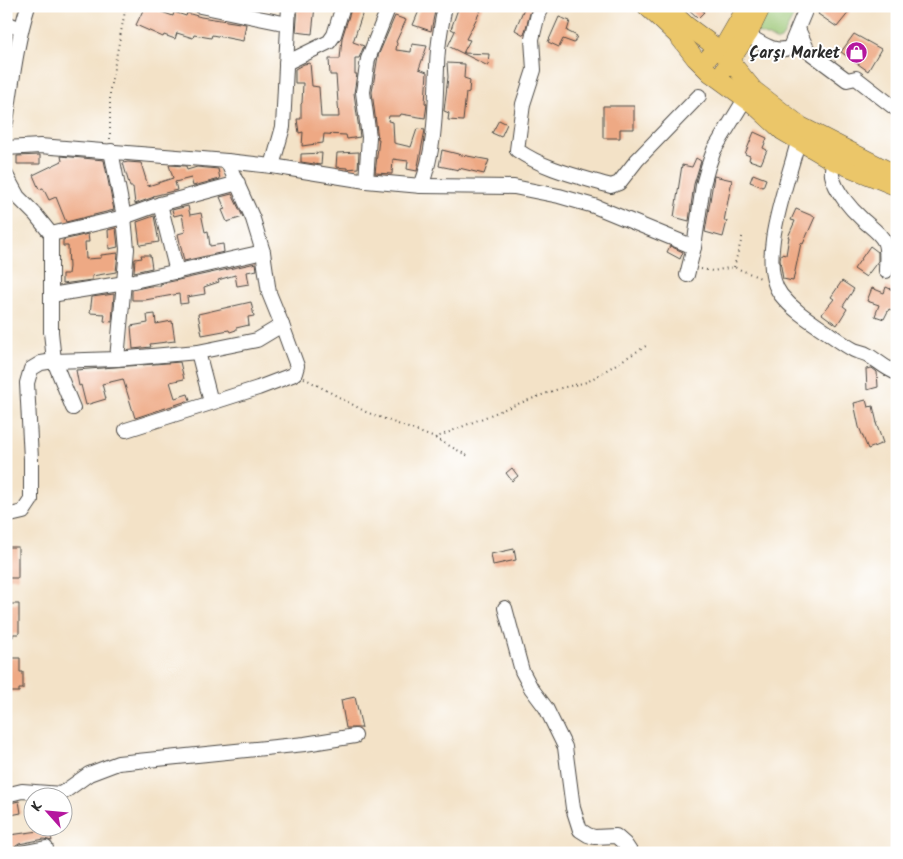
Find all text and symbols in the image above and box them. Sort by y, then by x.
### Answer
shop icon: Çarşı Market [844,40,868,64]
place label: Çarşı Market [749,41,841,66]
north arrow [22,786,72,836]
text: K [26,797,49,815]

